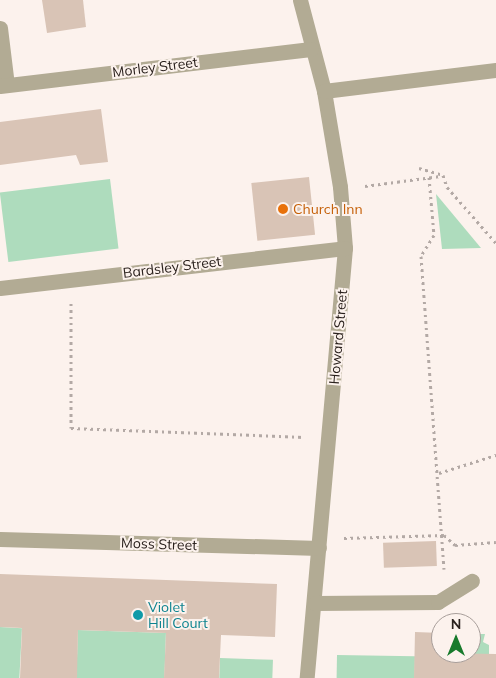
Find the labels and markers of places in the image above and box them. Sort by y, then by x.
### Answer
place label: Church Inn [293,201,363,217]
marker: Church Inn [277,203,289,215]
place label: Violet Hill Court [148,599,208,632]
marker: Violet Hill Court [132,609,144,621]

